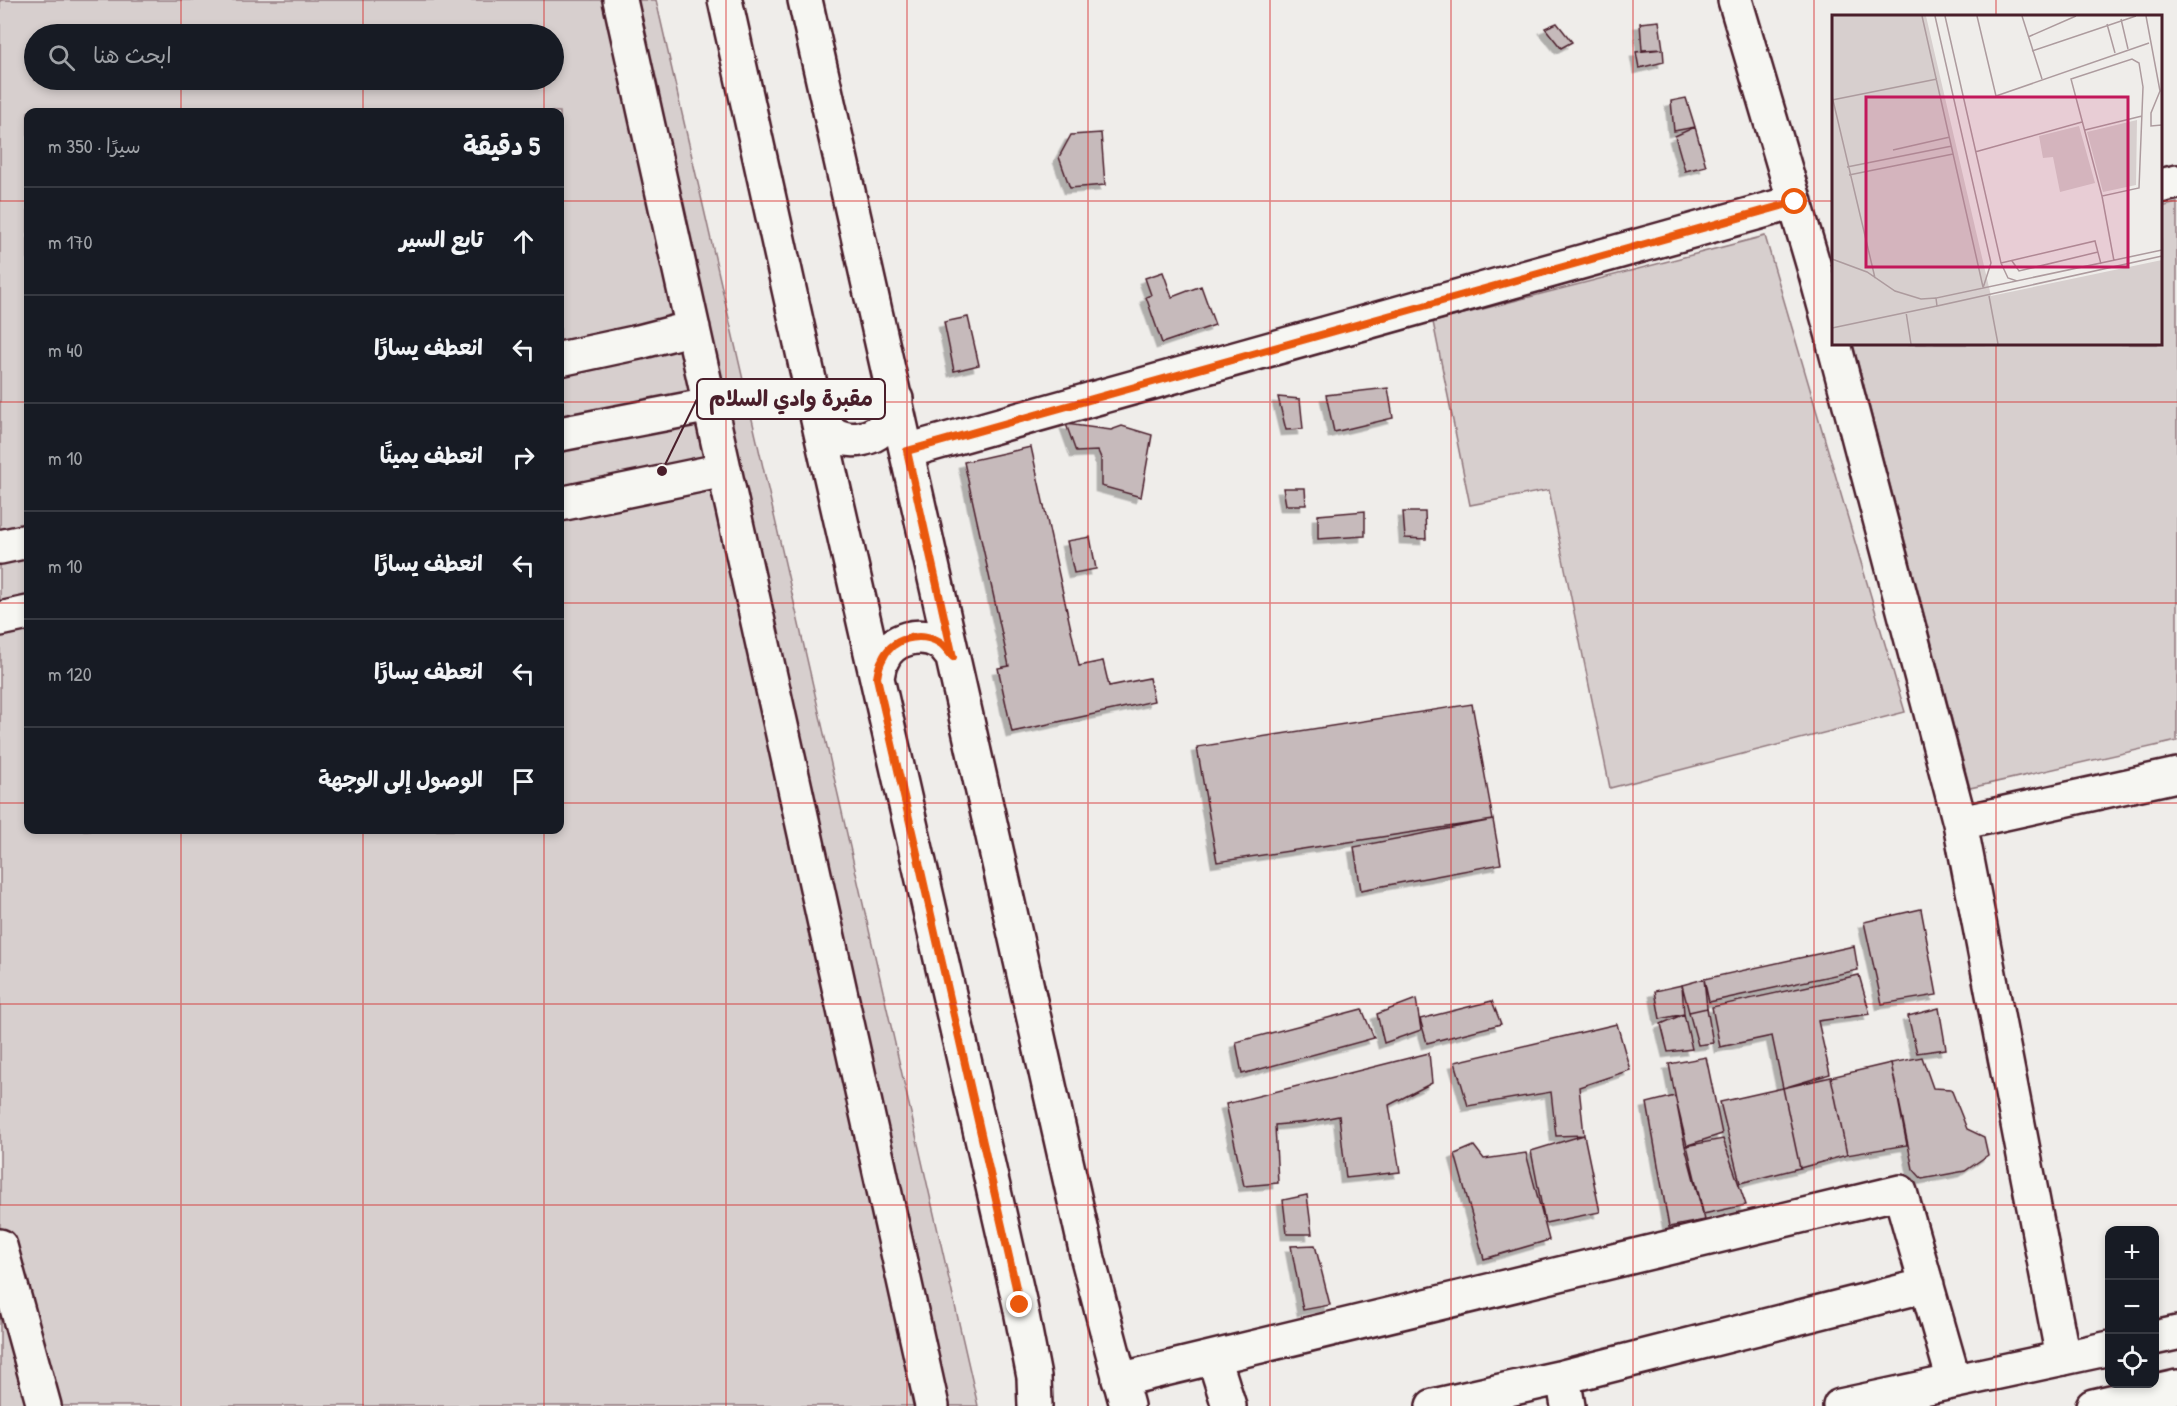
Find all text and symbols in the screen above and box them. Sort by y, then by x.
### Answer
inset map [1832,15,2162,345]
search box [24,24,564,90]
text: ابحث هنا [93,40,172,70]
icon: search [45,41,78,74]
text: 5 دقيقة [463,128,540,163]
text: سيرًا · 350 m [48,132,141,159]
route start [1781,188,1807,214]
text: تابع السير [400,224,483,254]
icon: ahead [507,225,540,258]
text: 170 m [48,228,92,255]
text: انعطف يسارًا [374,332,483,362]
icon: left [507,333,540,366]
text: 40 m [48,336,83,363]
callout: مقبرة وادي السلام [697,379,885,419]
text: مقبرة وادي السلام [709,383,873,415]
text: انعطف يمينًا [380,440,483,470]
icon: right [507,441,540,474]
text: 10 m [48,444,82,471]
text: انعطف يسارًا [374,548,483,578]
icon: left [507,549,540,582]
text: 10 m [48,552,82,579]
text: انعطف يسارًا [374,656,483,686]
icon: left [507,657,540,690]
text: 120 m [48,660,92,687]
text: الوصول إلى الوجهة [318,764,483,794]
icon: arrive [507,765,540,798]
map controls [2105,1226,2159,1388]
button: + [2105,1226,2159,1280]
button: − [2105,1280,2159,1334]
route end [1006,1291,1032,1317]
button: locate [2105,1334,2159,1388]

